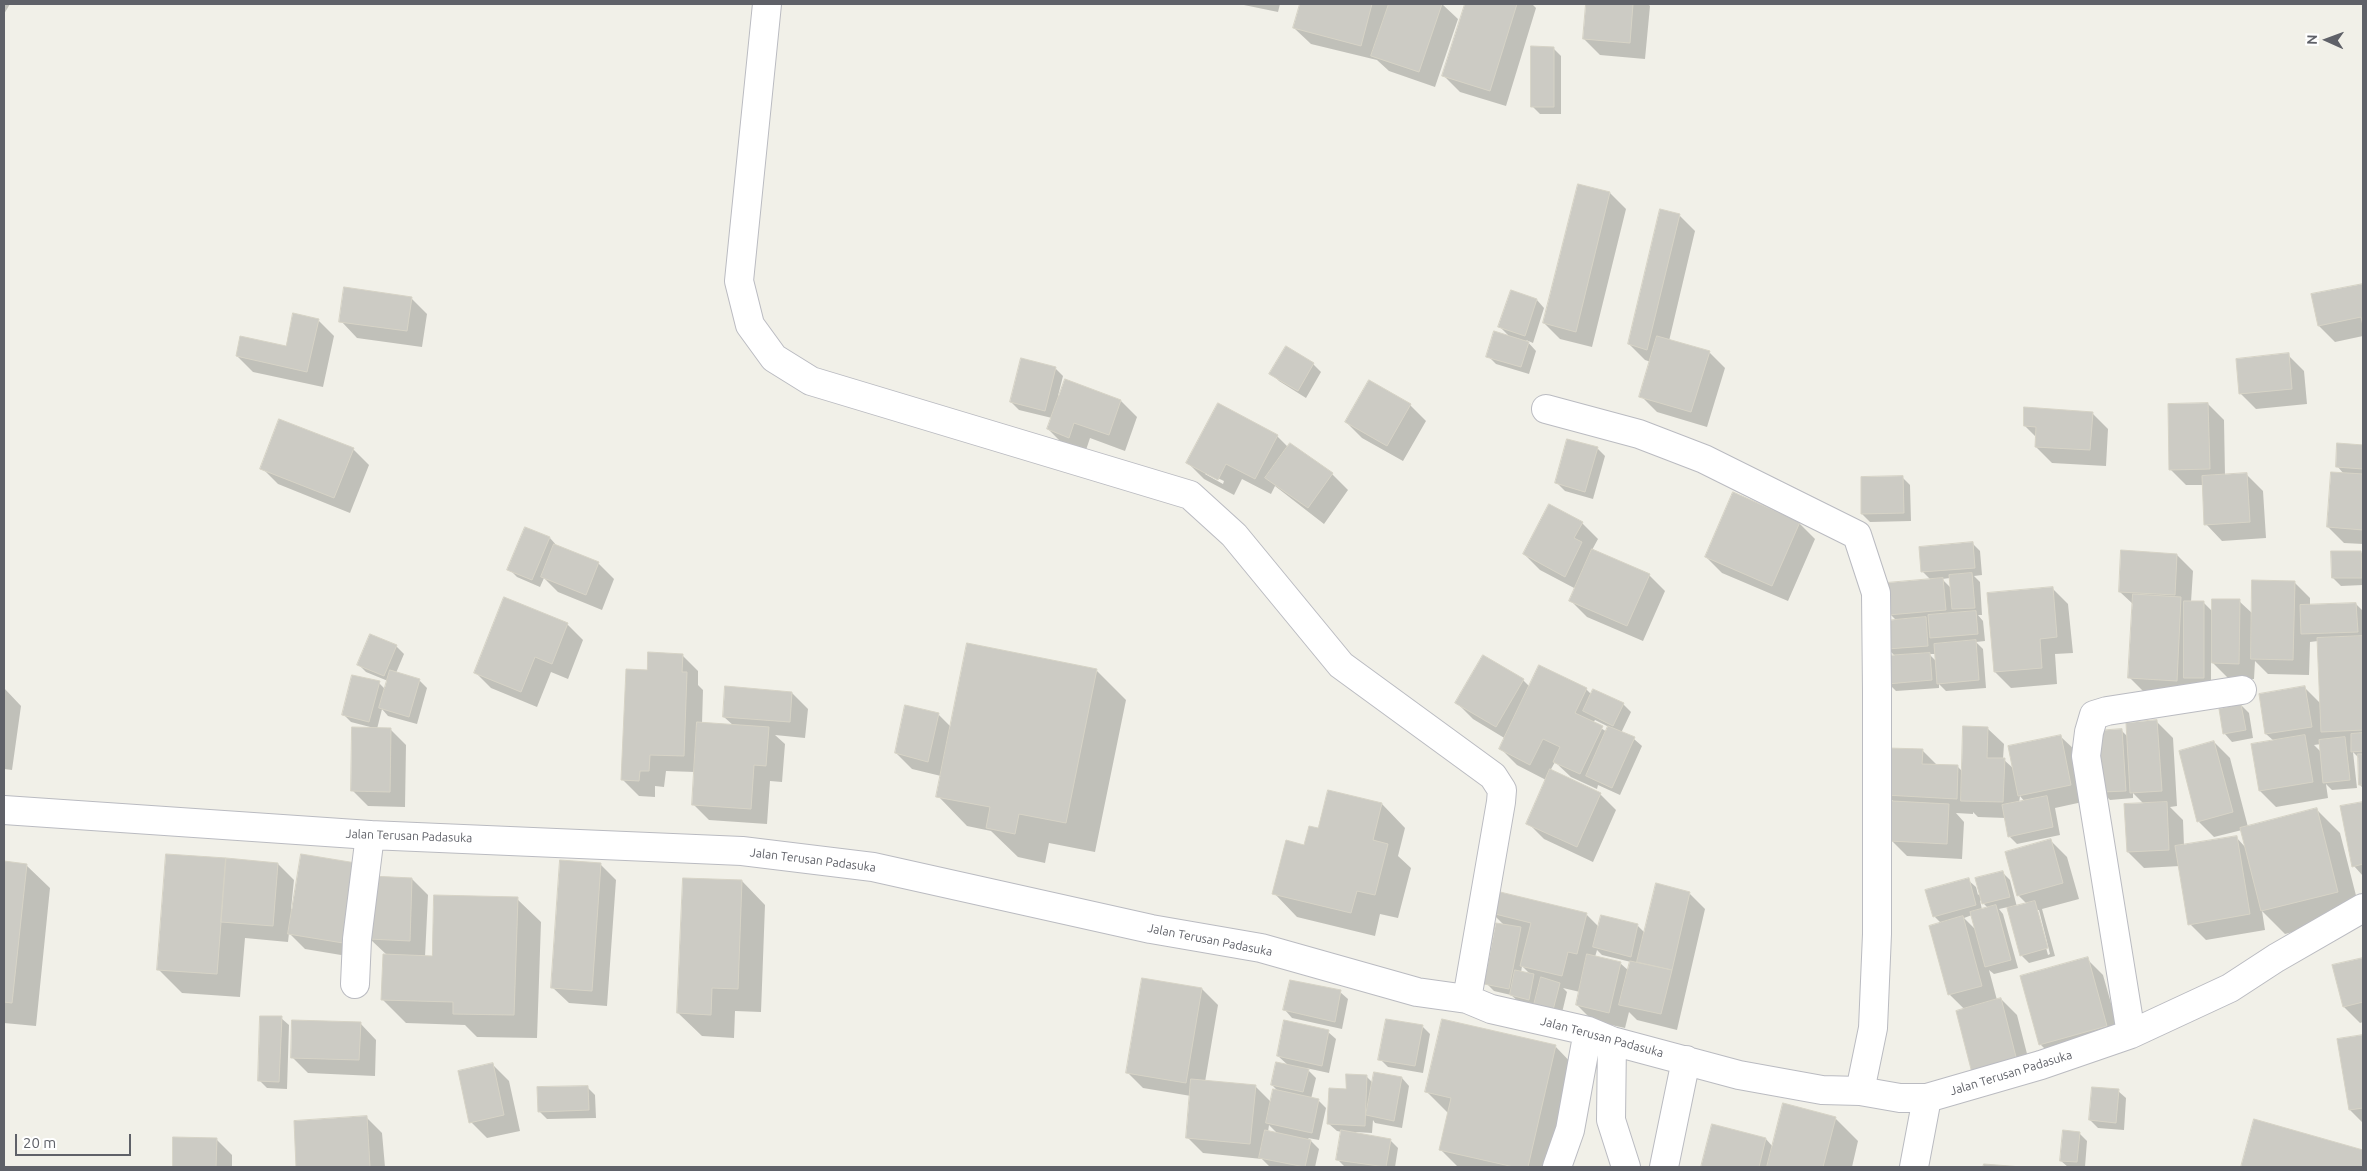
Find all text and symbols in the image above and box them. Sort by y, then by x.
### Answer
north arrow [2302,15,2352,65]
text: N [2304,34,2320,45]
street label: Jalan Terusan Padasuka [345,827,473,845]
street label: Jalan Terusan Padasuka [749,845,877,875]
street label: Jalan Terusan Padasuka [1146,921,1274,959]
street label: Jalan Terusan Padasuka [1539,1014,1665,1060]
street label: Jalan Terusan Padasuka [1948,1048,2074,1098]
scale bar [18,1124,134,1156]
text: 20 m [23,1134,56,1151]

